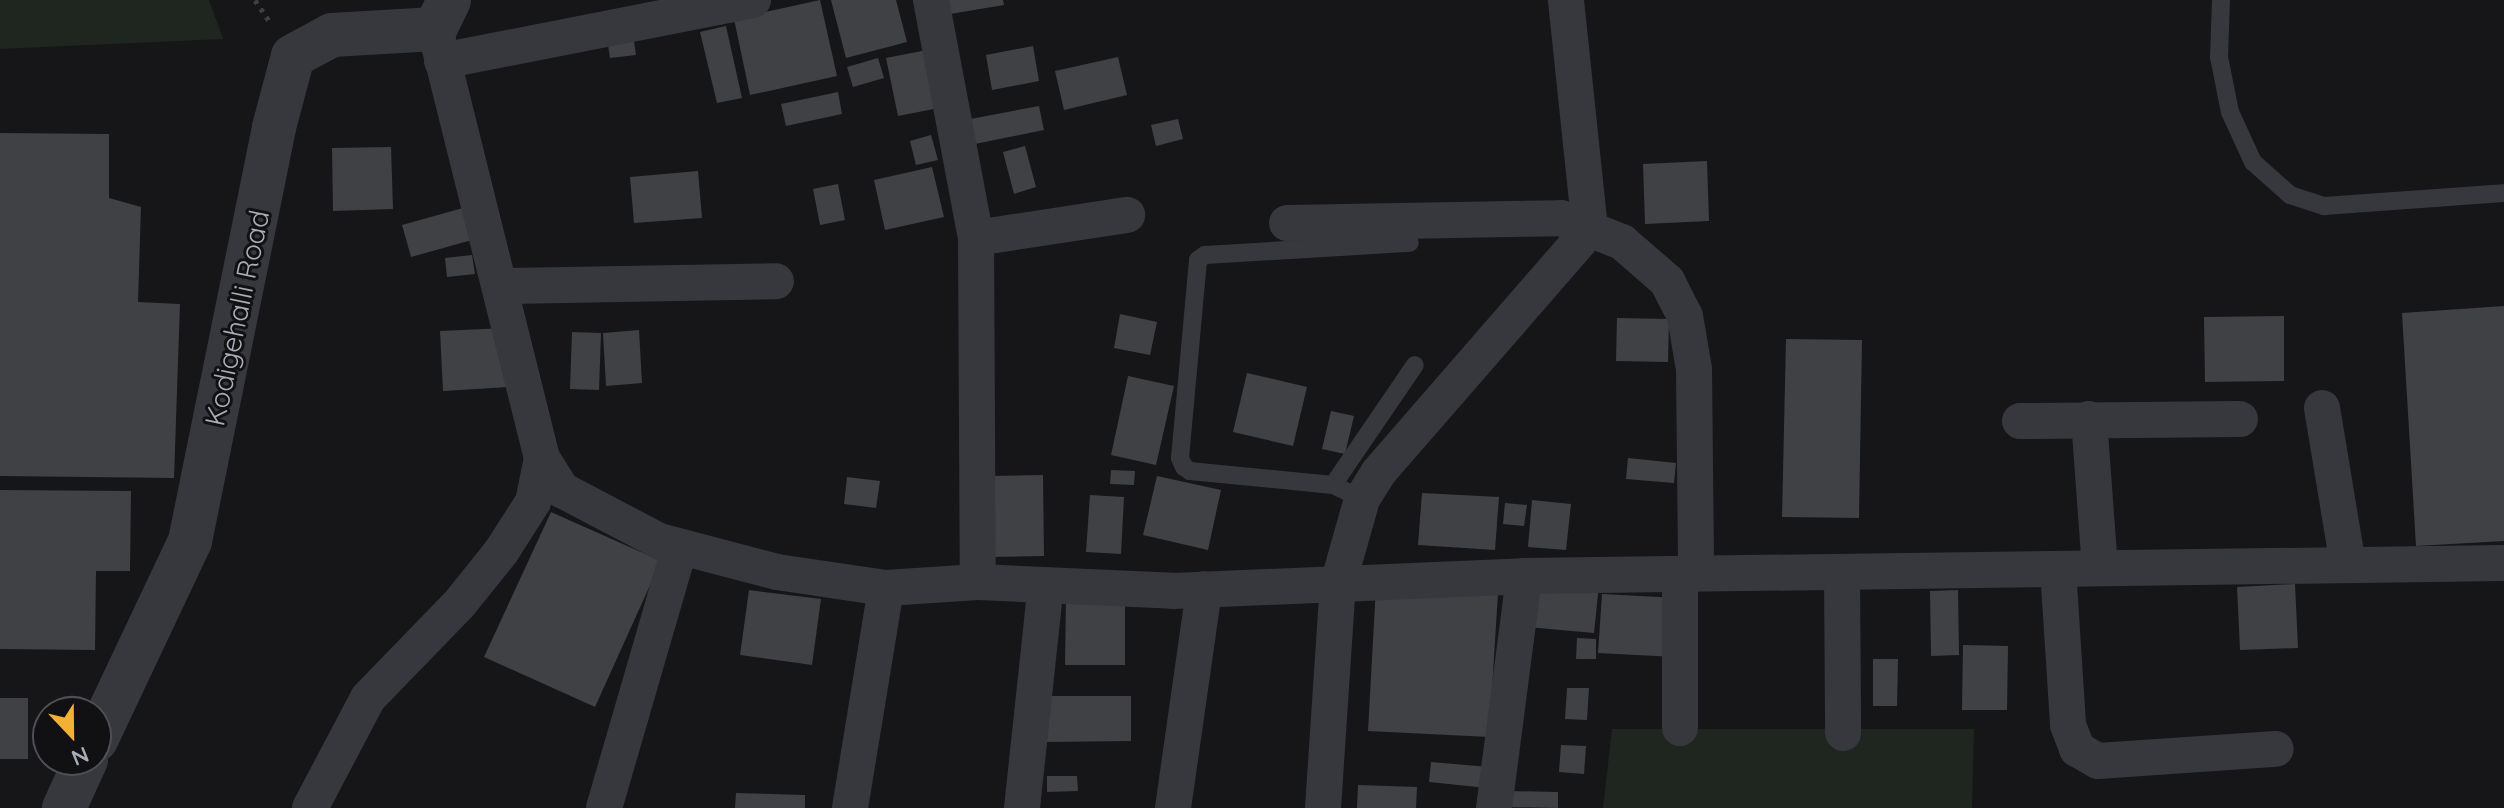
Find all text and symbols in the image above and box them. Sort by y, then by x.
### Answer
street label: Kodigehalli Road [198,207,276,429]
north arrow [32,696,112,776]
text: N [68,740,93,772]

